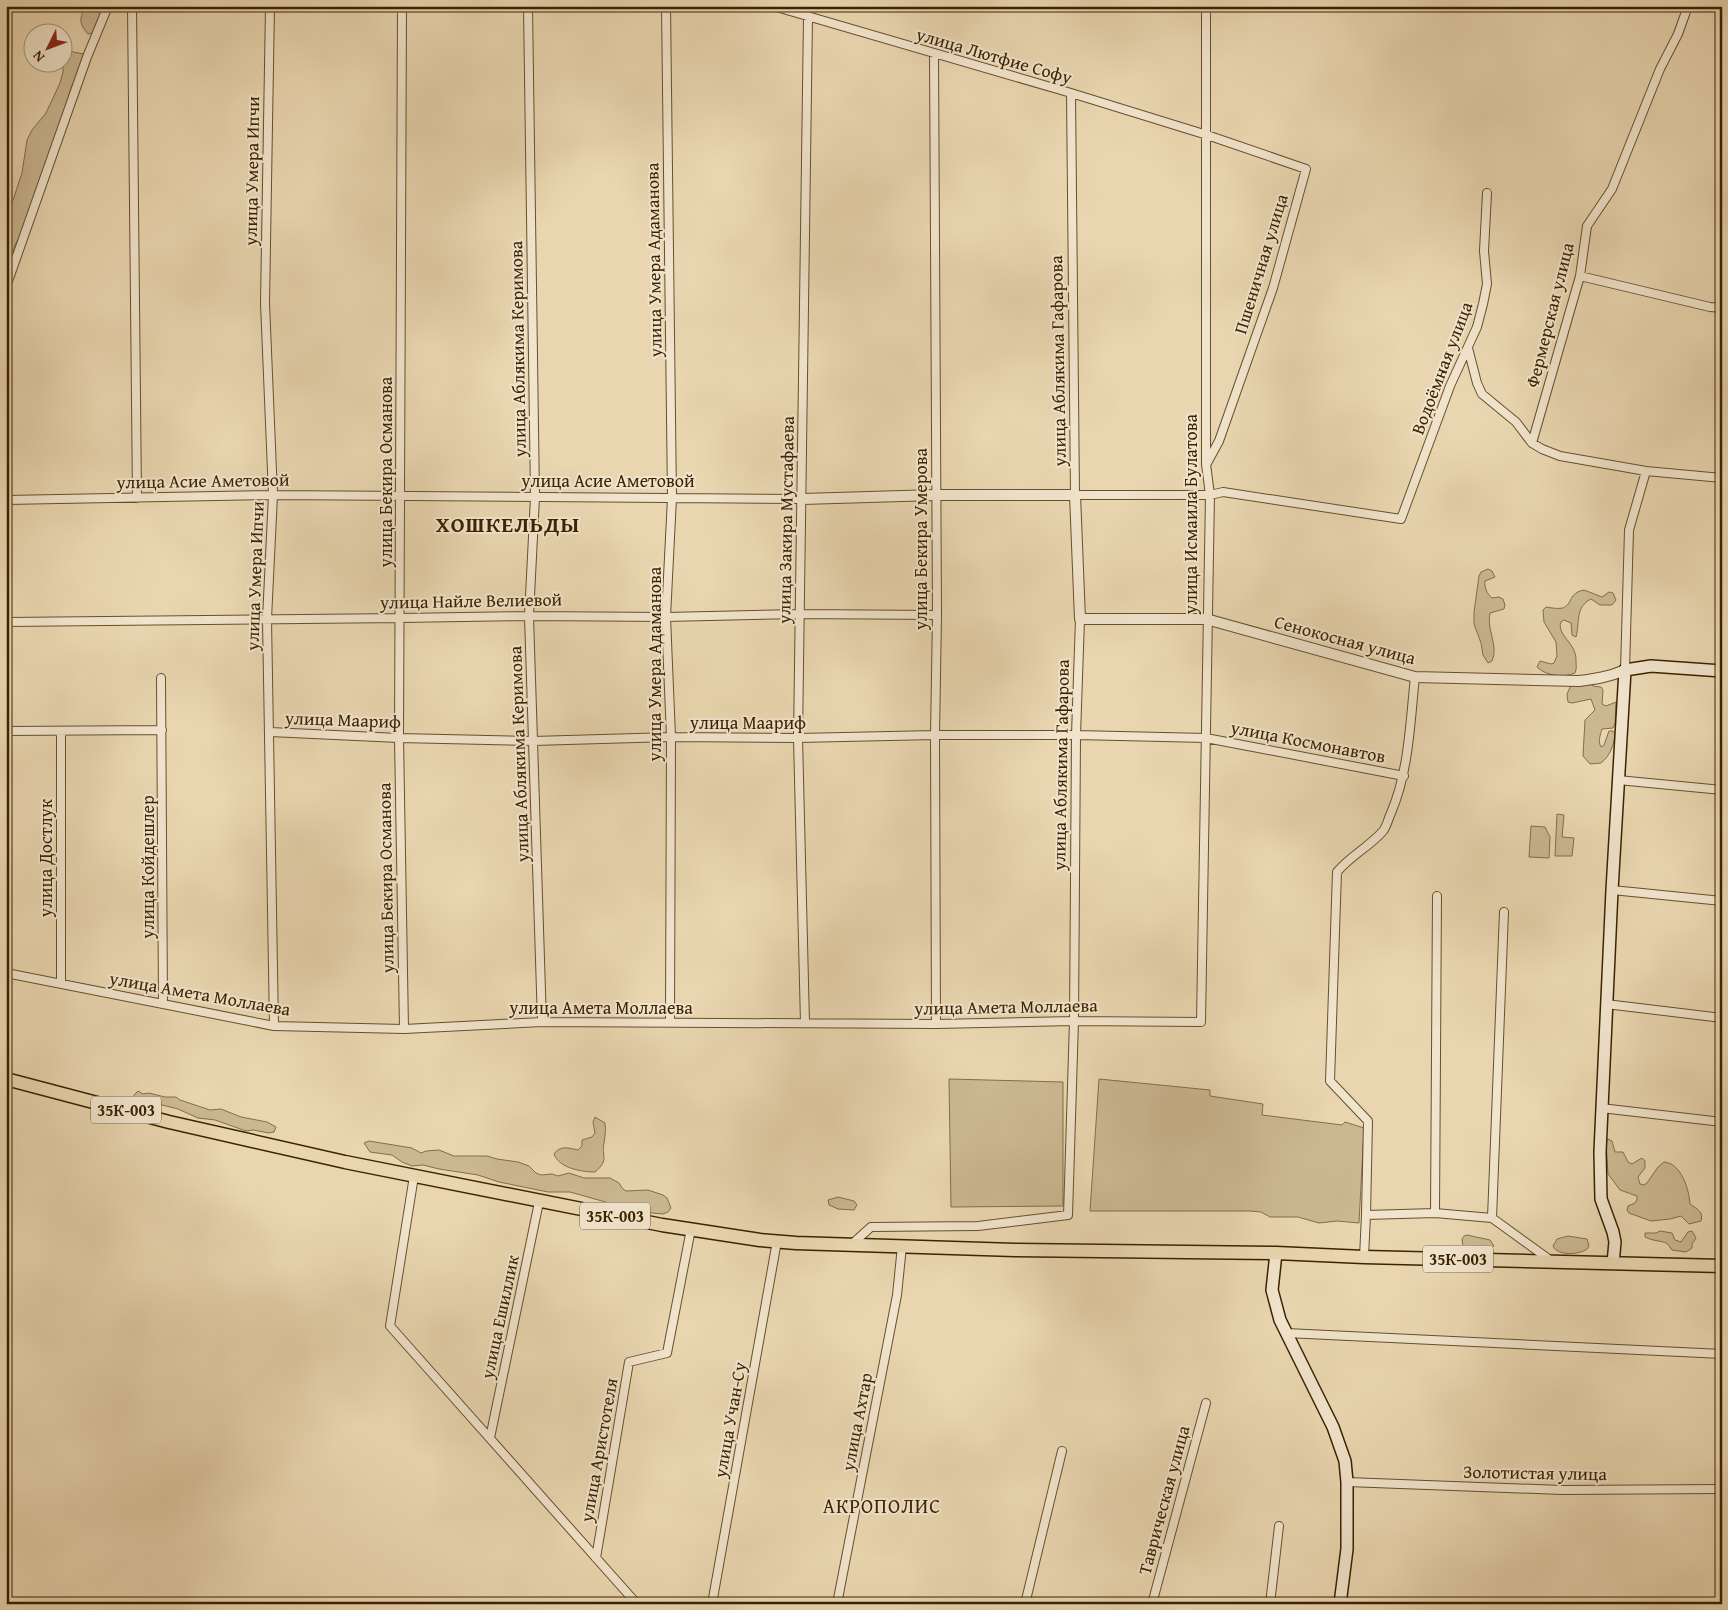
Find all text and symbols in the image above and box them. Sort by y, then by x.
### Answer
street label: улица Лютфие Софу [912,20,1075,91]
north arrow [22,22,72,72]
text: N [27,46,49,67]
street label: улица Умера Ипчи [237,96,266,247]
street label: улица Умера Адаманова [638,162,669,359]
street label: Пшеничная улица [1226,190,1295,337]
street label: Фермерская улица [1518,239,1581,390]
street label: улица Аблякима Керимова [502,240,533,459]
street label: улица Аблякима Гафарова [1042,255,1073,468]
street label: Водоёмная улица [1404,297,1479,438]
street label: улица Бекира Османова [372,376,399,568]
street label: улица Исмаила Булатова [1177,413,1204,615]
street label: улица Закира Мустафаева [770,415,801,625]
street label: улица Бекира Умерова [907,448,934,631]
street label: улица Асие Аметовой [115,465,290,496]
street label: улица Асие Аметовой [520,467,695,494]
street label: улица Умера Ипчи [238,500,271,652]
district label: ХОШКЕЛЬДЫ [436,508,580,540]
street label: улица Умера Адаманова [641,566,668,762]
street label: улица Найле Велиевой [379,585,563,616]
street label: Сенокосная улица [1272,608,1419,671]
street label: улица Аблякима Керимова [501,645,536,864]
street label: улица Аблякима Гафарова [1045,659,1076,872]
street label: улица Маариф [283,704,402,735]
street label: улица Маариф [689,709,806,736]
street label: улица Космонавтов [1227,713,1388,770]
street label: улица Бекира Османова [370,782,401,975]
street label: улица Койдешлер [134,795,161,940]
street label: улица Достлук [32,798,59,918]
street label: улица Амета Моллаева [106,964,293,1023]
street label: улица Амета Моллаева [913,991,1098,1022]
street label: улица Амета Моллаева [508,994,693,1021]
road number: 35К-003 [91,1096,161,1124]
road number: 35К-003 [580,1202,650,1230]
road number: 35К-003 [1423,1246,1493,1272]
street label: улица Ешиллик [473,1252,526,1382]
street label: улица Учан-Су [706,1360,753,1481]
street label: улица Ахтар [834,1370,879,1474]
street label: улица Аристотеля [572,1376,624,1525]
street label: Таврическая улица [1131,1422,1197,1578]
street label: Золотистая улица [1463,1458,1608,1487]
district label: АКРОПОЛИС [823,1491,941,1520]

